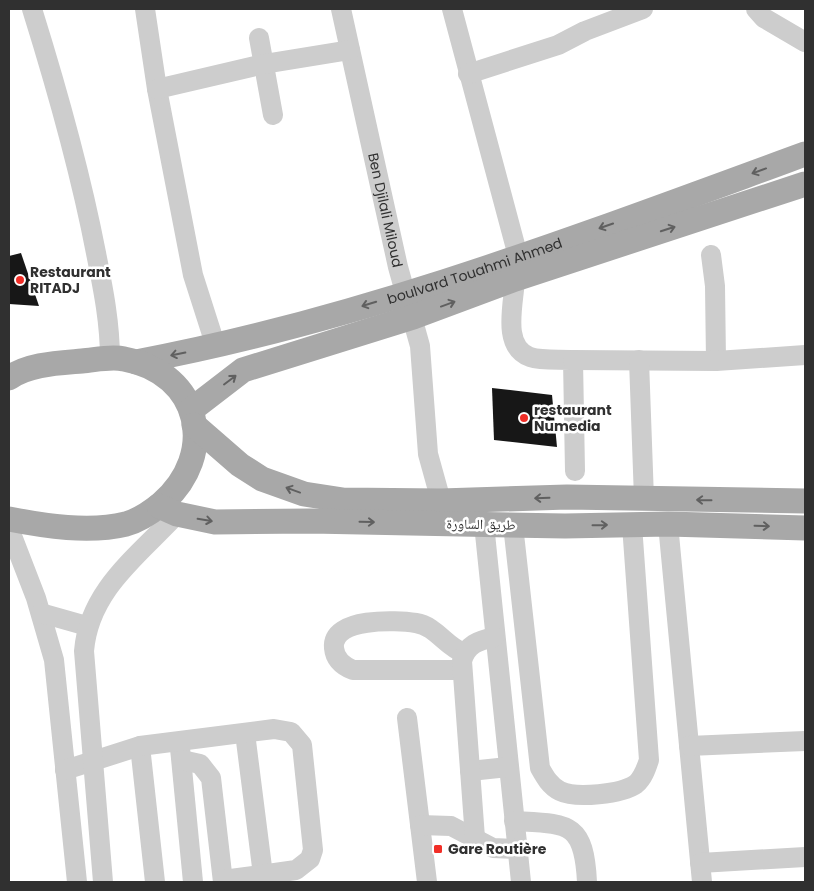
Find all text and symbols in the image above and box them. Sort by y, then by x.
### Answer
street label: Ben Djilali Miloud [363,151,408,269]
one-way arrow [752,167,768,176]
one-way arrow [599,221,615,231]
one-way arrow [660,223,676,233]
street label: boulvard Touahmi Ahmed [385,233,565,309]
place label: Restaurant RITADJ [30,262,111,298]
marker: Restaurant RITADJ [14,274,26,286]
one-way arrow [440,299,456,308]
one-way arrow [362,300,378,310]
one-way arrow [171,350,187,359]
one-way arrow [223,375,237,385]
place label: restaurant Numedia [534,400,612,436]
marker: restaurant Numedia [518,412,530,424]
one-way arrow [285,485,301,494]
one-way arrow [534,493,550,503]
one-way arrow [696,495,712,505]
street label: طريق الساورة [446,513,516,535]
one-way arrow [197,516,213,526]
one-way arrow [358,517,375,527]
one-way arrow [591,520,607,530]
one-way arrow [754,521,770,531]
place label: Gare Routière [448,839,547,859]
marker: Gare Routière [432,843,444,855]

